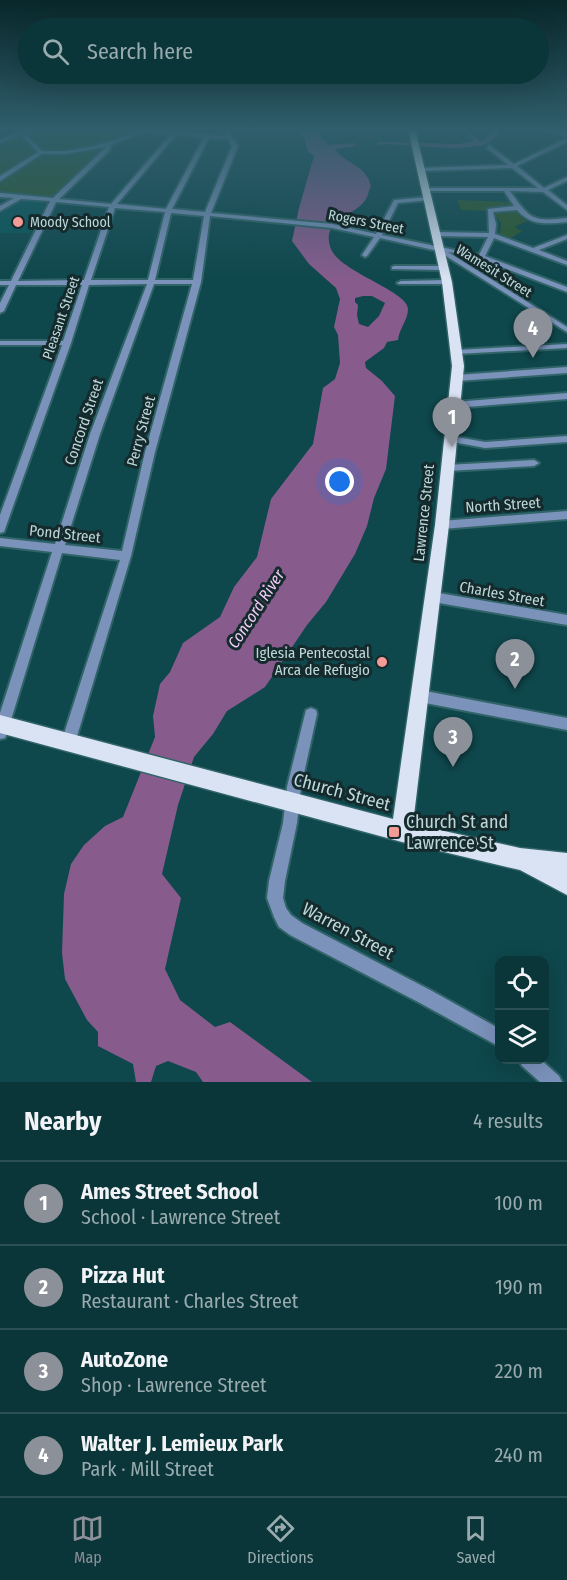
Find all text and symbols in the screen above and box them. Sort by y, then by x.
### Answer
search box [18,18,549,84]
icon: search [39,35,72,68]
text: Search here [87,38,193,65]
street label: Rogers Street [327,206,406,238]
place label: Moody School [30,214,111,231]
marker: Moody School [11,215,25,229]
street label: Wamesit Street [453,241,535,301]
street label: Pleasant Street [39,274,83,362]
pin: 4 [514,308,552,358]
street label: Concord Street [61,376,107,468]
street label: Perry Street [123,394,159,468]
pin: 1 [432,398,472,447]
street label: Lawrence Street [410,463,438,563]
your location [325,467,354,496]
street label: North Street [465,493,541,517]
street label: Pond Street [28,521,102,547]
water label: Concord River [224,566,289,652]
street label: Charles Street [458,578,546,610]
pin: 2 [496,640,534,689]
place label: Iglesia Pentecostal Arca de Refugio [255,644,370,679]
marker: Iglesia Pentecostal Arca de Refugio [375,655,389,669]
pin: 3 [434,718,472,767]
street label: Church Street [291,769,393,816]
place label: Church St and Lawrence St [406,811,508,854]
marker: Church St and Lawrence St [387,825,401,839]
street label: Warren Street [298,898,398,964]
map controls [495,956,549,1064]
button: locate [495,956,549,1010]
button: layers [495,1010,549,1064]
text: Nearby [24,1106,101,1137]
text: 4 results [473,1109,543,1133]
text: Ames Street School [81,1178,258,1205]
text: 1 [39,1191,48,1215]
text: 100 m [494,1191,543,1215]
text: School · Lawrence Street [81,1205,280,1229]
text: Pizza Hut [81,1262,165,1289]
text: 2 [39,1275,48,1299]
text: 190 m [495,1275,543,1299]
text: Restaurant · Charles Street [81,1289,298,1313]
text: AutoZone [81,1346,168,1373]
text: 3 [39,1359,48,1383]
text: 220 m [495,1359,543,1383]
text: Shop · Lawrence Street [81,1373,267,1397]
text: Walter J. Lemieux Park [81,1430,283,1457]
text: 4 [38,1443,49,1467]
text: 240 m [494,1443,543,1467]
text: Park · Mill Street [81,1457,214,1481]
tab: Map [71,1512,104,1567]
tab: Directions [247,1512,314,1567]
tab: Saved [456,1512,496,1567]

